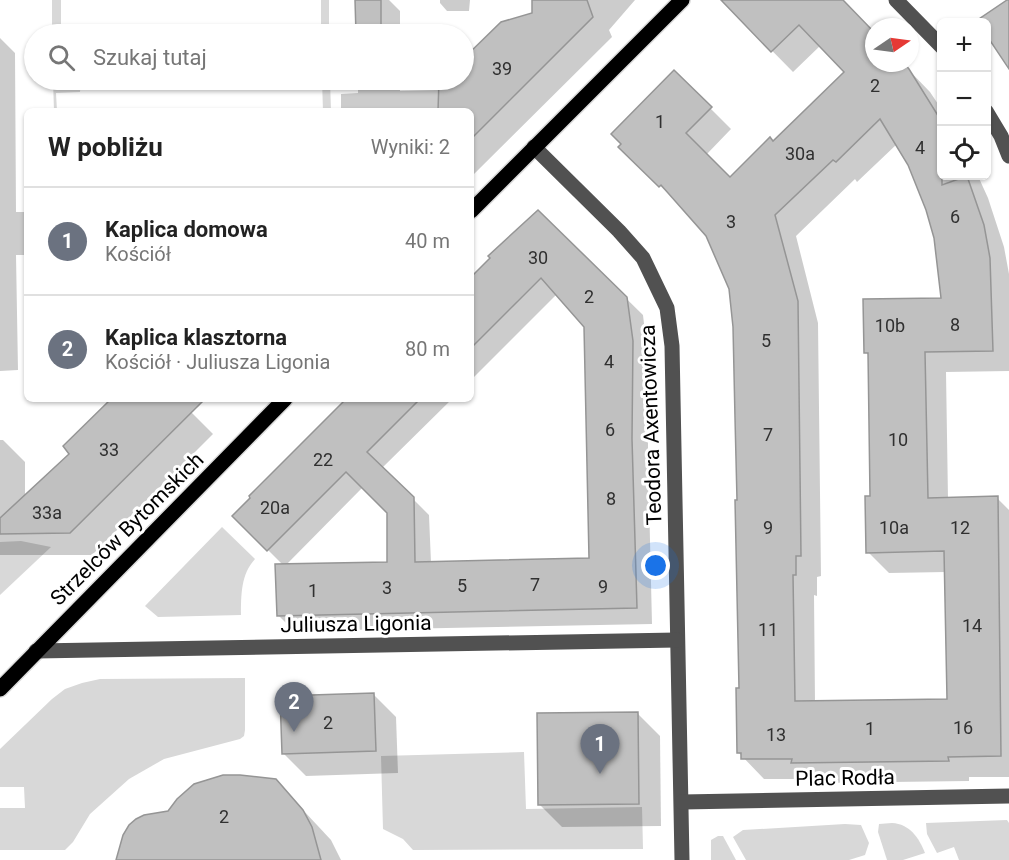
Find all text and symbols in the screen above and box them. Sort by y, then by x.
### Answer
north arrow [865,18,919,72]
map controls [937,18,991,180]
button: + [937,18,991,72]
search box [24,24,474,90]
icon: search [45,41,78,74]
text: Szukaj tutaj [93,45,207,70]
house number: 39 [492,58,512,79]
button: − [937,72,991,126]
house number: 2 [870,75,880,96]
house number: 1 [655,111,665,132]
button: locate [937,126,991,180]
text: W pobliżu [48,132,163,162]
text: Wyniki: 2 [371,135,450,159]
house number: 4 [915,137,925,158]
house number: 30a [785,143,815,164]
house number: 6 [950,206,960,227]
house number: 3 [726,211,736,232]
text: Kaplica domowa [105,217,268,242]
text: 1 [62,229,73,253]
text: 40 m [405,229,450,253]
text: Kościół [105,242,171,266]
house number: 30 [528,247,548,268]
house number: 2 [584,286,594,307]
house number: 8 [950,314,960,335]
house number: 10b [875,315,905,336]
street label: Teodora Axentowicza [636,324,666,526]
text: Kaplica klasztorna [105,325,287,350]
house number: 5 [761,330,771,351]
text: 2 [62,337,73,361]
text: 80 m [405,337,450,361]
text: Kościół · Juliusza Ligonia [105,350,330,374]
house number: 4 [604,351,614,372]
house number: 6 [605,419,615,440]
house number: 7 [763,424,773,445]
house number: 10 [888,429,908,450]
house number: 33 [99,439,119,460]
street label: Strzelców Bytomskich [46,448,208,610]
house number: 22 [313,449,333,470]
house number: 8 [606,488,616,509]
house number: 20a [260,497,290,518]
house number: 33a [32,502,62,523]
house number: 9 [763,517,773,538]
house number: 10a [879,517,909,538]
house number: 12 [950,517,970,538]
your location [641,551,670,580]
house number: 7 [530,574,540,595]
house number: 5 [457,575,467,596]
house number: 9 [598,576,608,597]
house number: 3 [382,577,392,598]
house number: 1 [308,580,318,601]
street label: Juliusza Ligonia [280,611,432,637]
house number: 14 [962,615,982,636]
house number: 11 [758,619,778,640]
pin: 2 [274,682,314,732]
house number: 2 [323,712,333,733]
house number: 16 [953,717,973,738]
house number: 1 [865,718,875,739]
pin: 1 [580,724,620,774]
house number: 13 [766,724,786,745]
street label: Plac Rodła [795,765,895,791]
house number: 2 [219,806,229,827]

